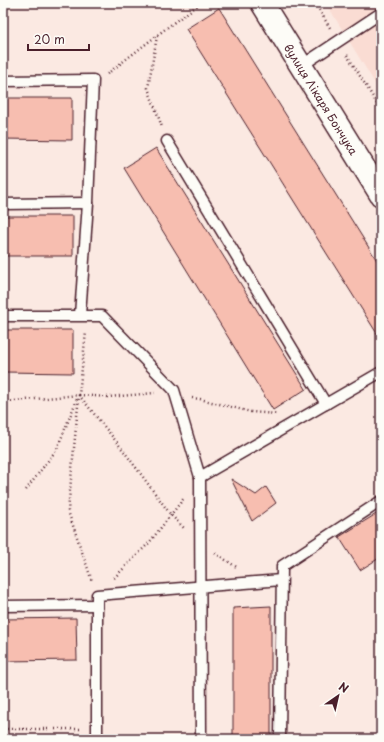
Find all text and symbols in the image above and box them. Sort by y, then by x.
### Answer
scale bar [28,26,89,52]
text: 20 m [34,30,65,48]
street label: вулиця Лікаря Бончука [281,40,363,158]
north arrow [318,676,358,716]
text: N [336,678,352,697]

